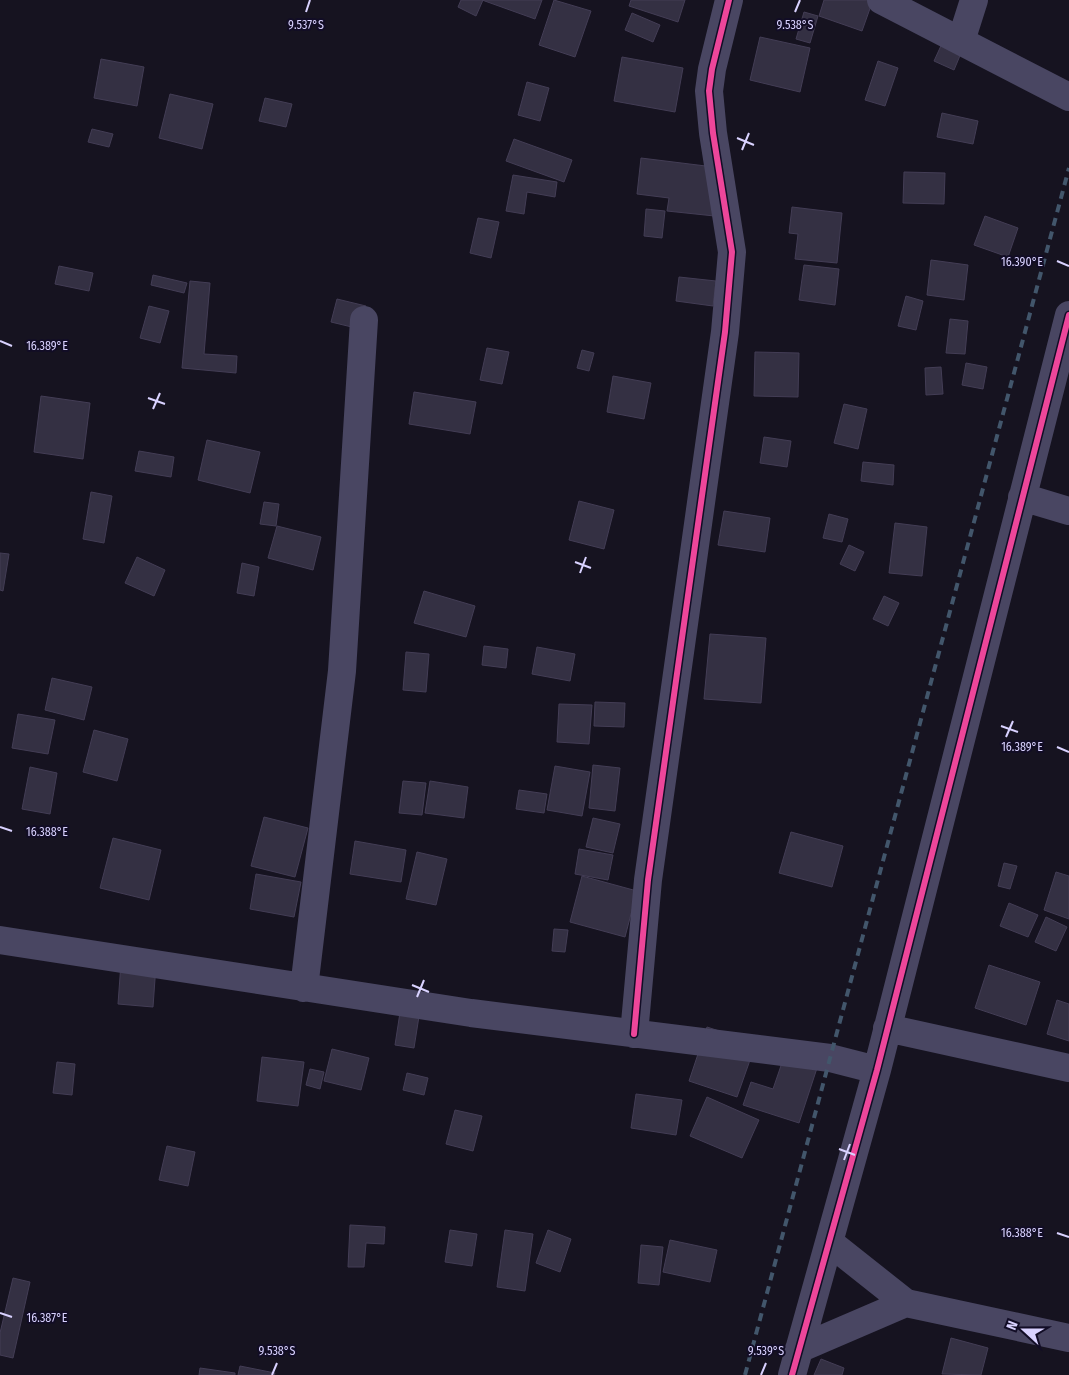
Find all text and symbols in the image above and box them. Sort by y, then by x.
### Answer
text: 9.537°S [288,18,324,32]
text: 9.538°S [777,18,813,32]
text: 16.390°E [1001,255,1043,269]
text: 16.389°E [26,339,68,353]
text: 16.389°E [1001,740,1043,754]
text: 16.388°E [26,825,68,839]
text: 16.388°E [1001,1226,1043,1240]
north arrow [999,1305,1049,1355]
text: 16.387°E [27,1311,68,1325]
text: N [1003,1319,1022,1332]
text: 9.538°S [259,1344,295,1358]
text: 9.539°S [748,1344,784,1358]

